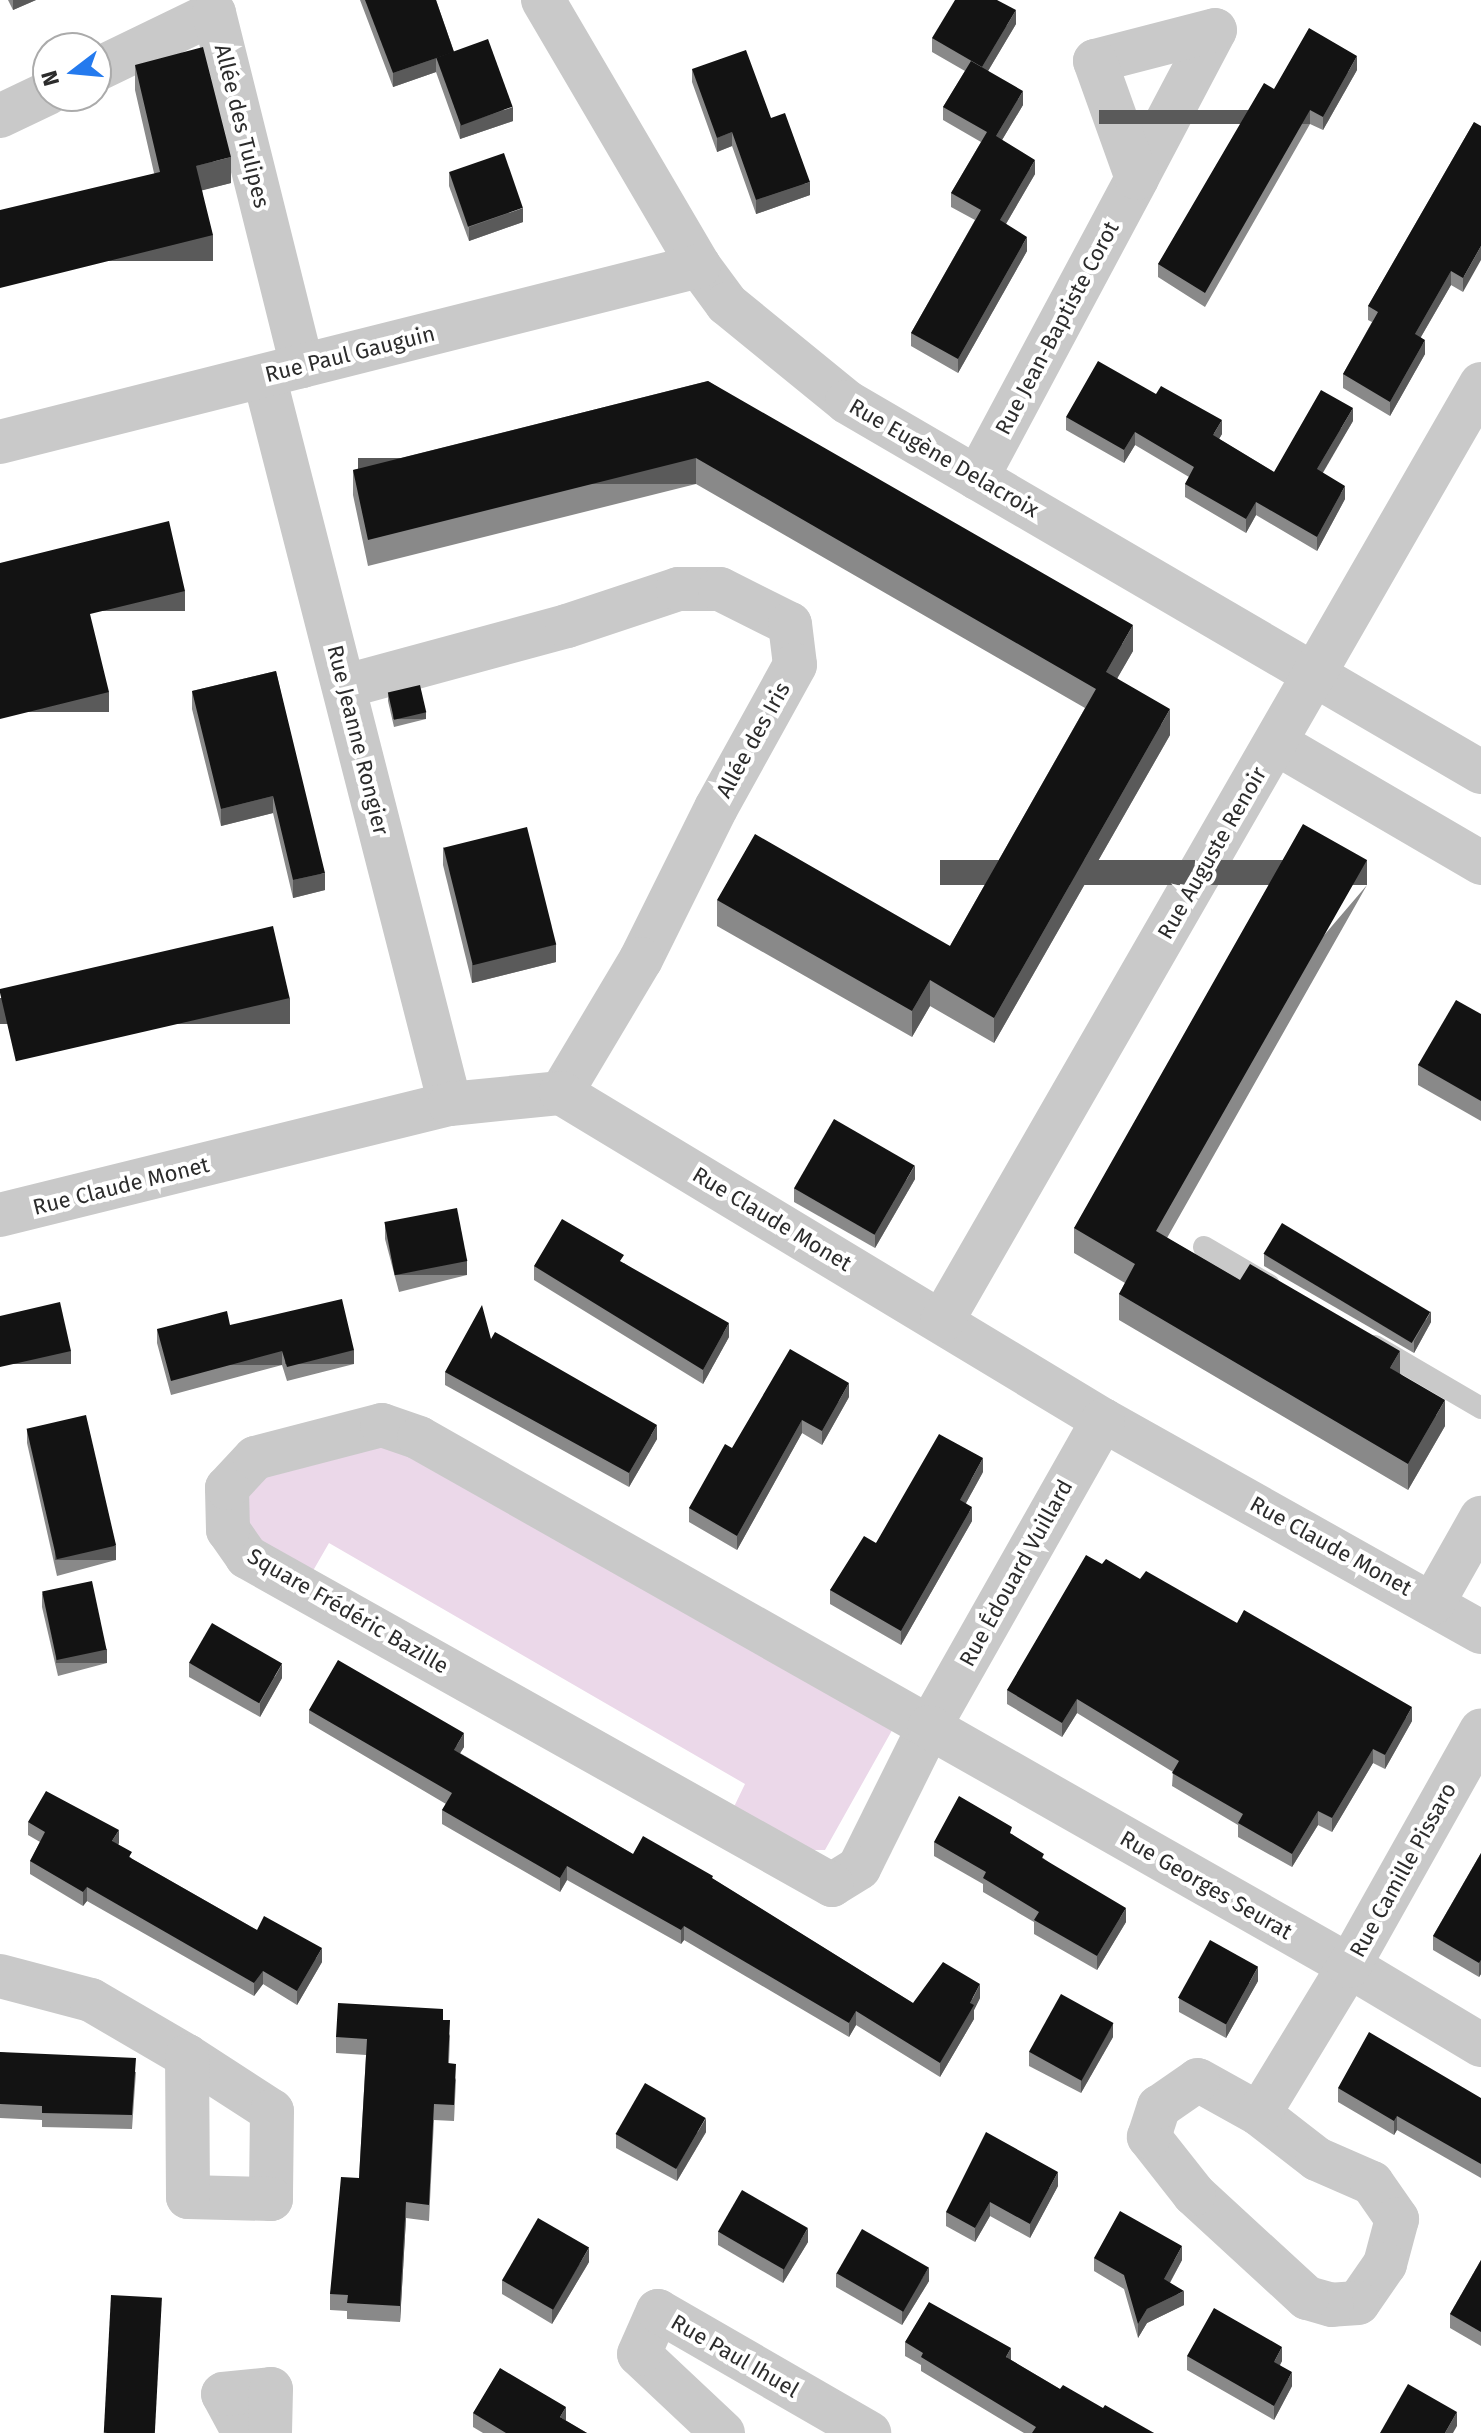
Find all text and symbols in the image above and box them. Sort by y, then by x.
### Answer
north arrow [32,32,112,112]
street label: Allée des Tulipes [209,41,275,211]
text: N [35,67,65,89]
street label: Rue Jean-Baptiste Corot [990,217,1124,439]
street label: Rue Paul Gauguin [262,320,438,388]
street label: Rue Eugène Delacroix [845,393,1043,523]
street label: Rue Jeanne Rongier [322,642,394,838]
street label: Allée des Iris [710,678,796,802]
street label: Rue Auguste Renoir [1152,762,1272,944]
street label: Rue Claude Monet [30,1151,212,1221]
street label: Rue Claude Monet [688,1161,856,1277]
street label: Rue Édouard Vuillard [954,1475,1078,1671]
street label: Rue Claude Monet [1245,1491,1417,1601]
street label: Square Frédéric Bazille [243,1543,453,1679]
street label: Rue Camille Pissaro [1344,1778,1462,1962]
street label: Rue Georges Seurat [1115,1825,1297,1945]
street label: Rue Paul Ihuel [666,2309,804,2403]

